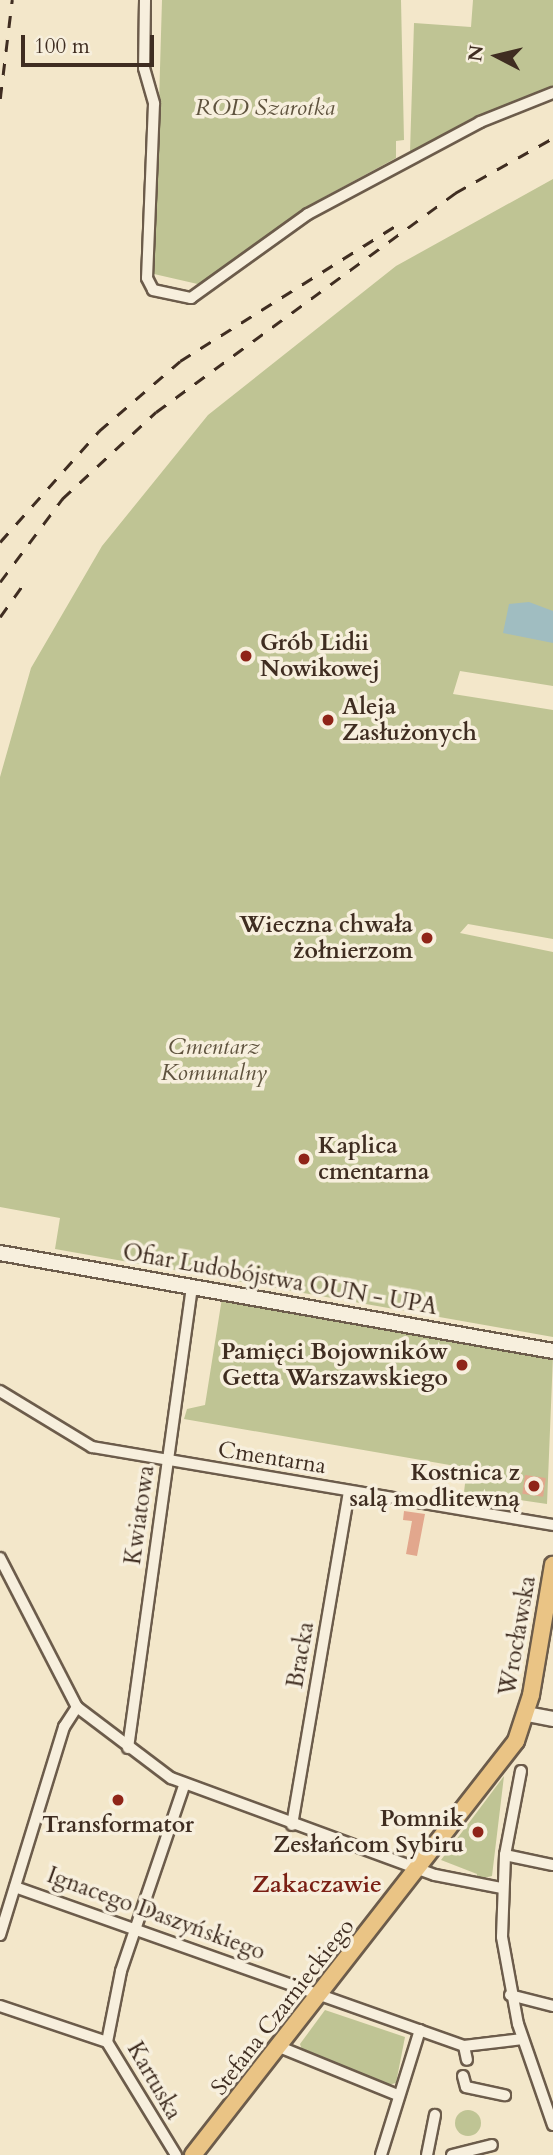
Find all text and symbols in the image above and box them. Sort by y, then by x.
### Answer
scale bar [24,21,158,65]
north arrow [462,21,532,91]
text: 100 m [34,32,90,61]
text: N [462,44,490,63]
park label: ROD Szarotka [195,94,335,122]
place label: Grób Lidii Nowikowej [260,629,380,683]
marker: Grób Lidii Nowikowej [238,648,254,664]
place label: Aleja Zasłużonych [342,693,477,747]
marker: Aleja Zasłużonych [320,712,336,728]
place label: Wieczna chwała żołnierzom [239,911,413,965]
marker: Wieczna chwała żołnierzom [419,930,435,946]
park label: Cmentarz Komunalny [161,1033,267,1087]
place label: Kaplica cmentarna [318,1132,429,1186]
marker: Kaplica cmentarna [296,1151,312,1167]
street label: Ofiar Ludobójstwa OUN - UPA [121,1239,439,1321]
place label: Pamięci Bojowników Getta Warszawskiego [221,1338,448,1392]
marker: Pamięci Bojowników Getta Warszawskiego [454,1357,470,1373]
street label: Cmentarna [216,1436,328,1480]
place label: Kostnica z salą modlitewną [350,1459,520,1513]
street label: Kwiatowa [119,1464,161,1566]
marker: Kostnica z salą modlitewną [526,1478,542,1494]
street label: Wrocławska [494,1574,542,1698]
street label: Bracka [282,1620,320,1690]
marker: Transformator [110,1792,126,1808]
place label: Pomnik Zesłańcom Sybiru [273,1805,464,1859]
place label: Transformator [42,1811,194,1839]
marker: Pomnik Zesłańcom Sybiru [470,1824,486,1840]
street label: Ignacego Daszyńskiego [43,1862,269,1966]
district label: Zakaczawie [252,1871,382,1899]
street label: Stefana Czarnieckiego [205,1913,361,2101]
street label: Kartuska [121,2037,187,2125]

